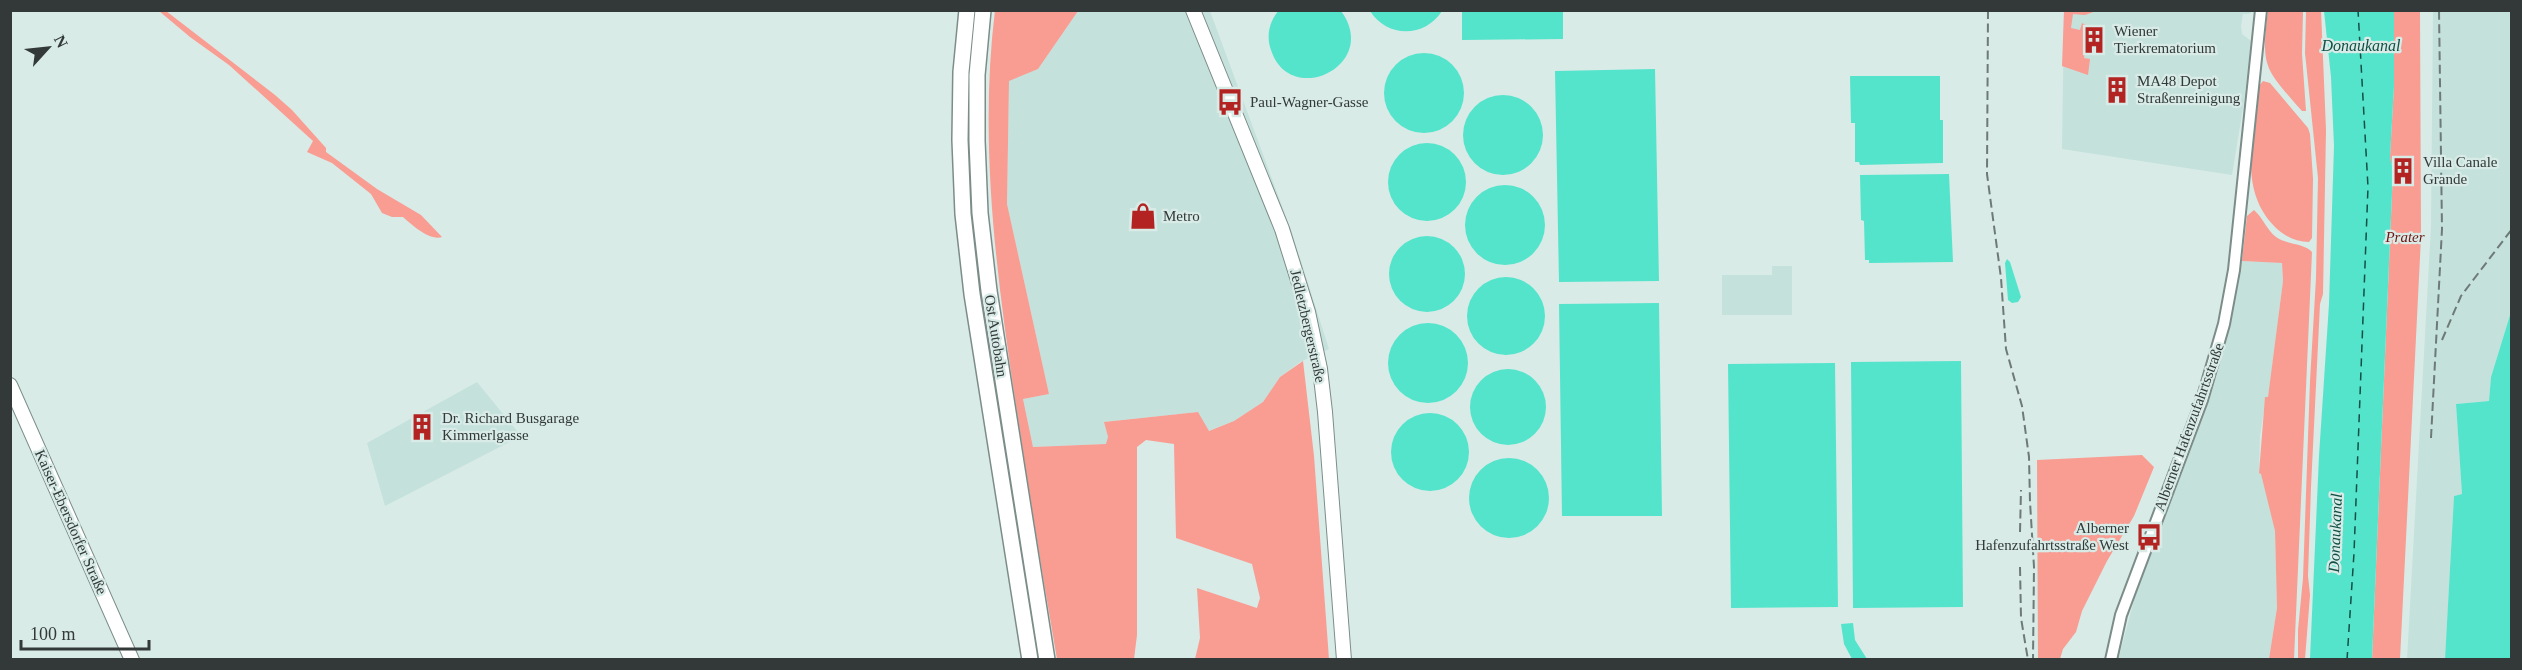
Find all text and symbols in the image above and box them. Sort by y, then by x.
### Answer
north arrow [18,18,78,78]
place label: Wiener Tierkrematorium [2114,23,2216,56]
building icon: Wiener Tierkrematorium [2079,25,2109,55]
text: N [51,32,71,51]
water label: Donaukanal [2320,37,2401,54]
place label: MA48 Depot Straßenreinigung [2137,73,2241,106]
building icon: MA48 Depot Straßenreinigung [2102,75,2132,105]
bus stop icon: Paul-Wagner-Gasse [1215,87,1245,117]
place label: Paul-Wagner-Gasse [1250,94,1369,110]
place label: Villa Canale Grande [2423,154,2498,187]
building icon: Villa Canale Grande [2388,156,2418,186]
shop icon: Metro [1128,201,1158,231]
place label: Metro [1163,208,1200,224]
park label: Prater [2384,229,2425,245]
street label: Jedletzbergerstraße [1287,268,1329,384]
street label: Ost Autobahn [982,294,1010,379]
street label: Alberner Hafenzufahrtsstraße [2151,340,2227,513]
place label: Dr. Richard Busgarage Kimmerlgasse [442,410,579,443]
building icon: Dr. Richard Busgarage Kimmerlgasse [407,412,437,442]
street label: Kaiser-Ebersdorfer Straße [32,447,110,597]
water label: Donaukanal [2325,493,2345,574]
place label: Alberner Hafenzufahrtsstraße West [1975,520,2130,553]
bus stop icon: Alberner Hafenzufahrtsstraße West [2134,522,2164,552]
scale bar [21,613,148,651]
text: 100 m [30,624,76,644]

